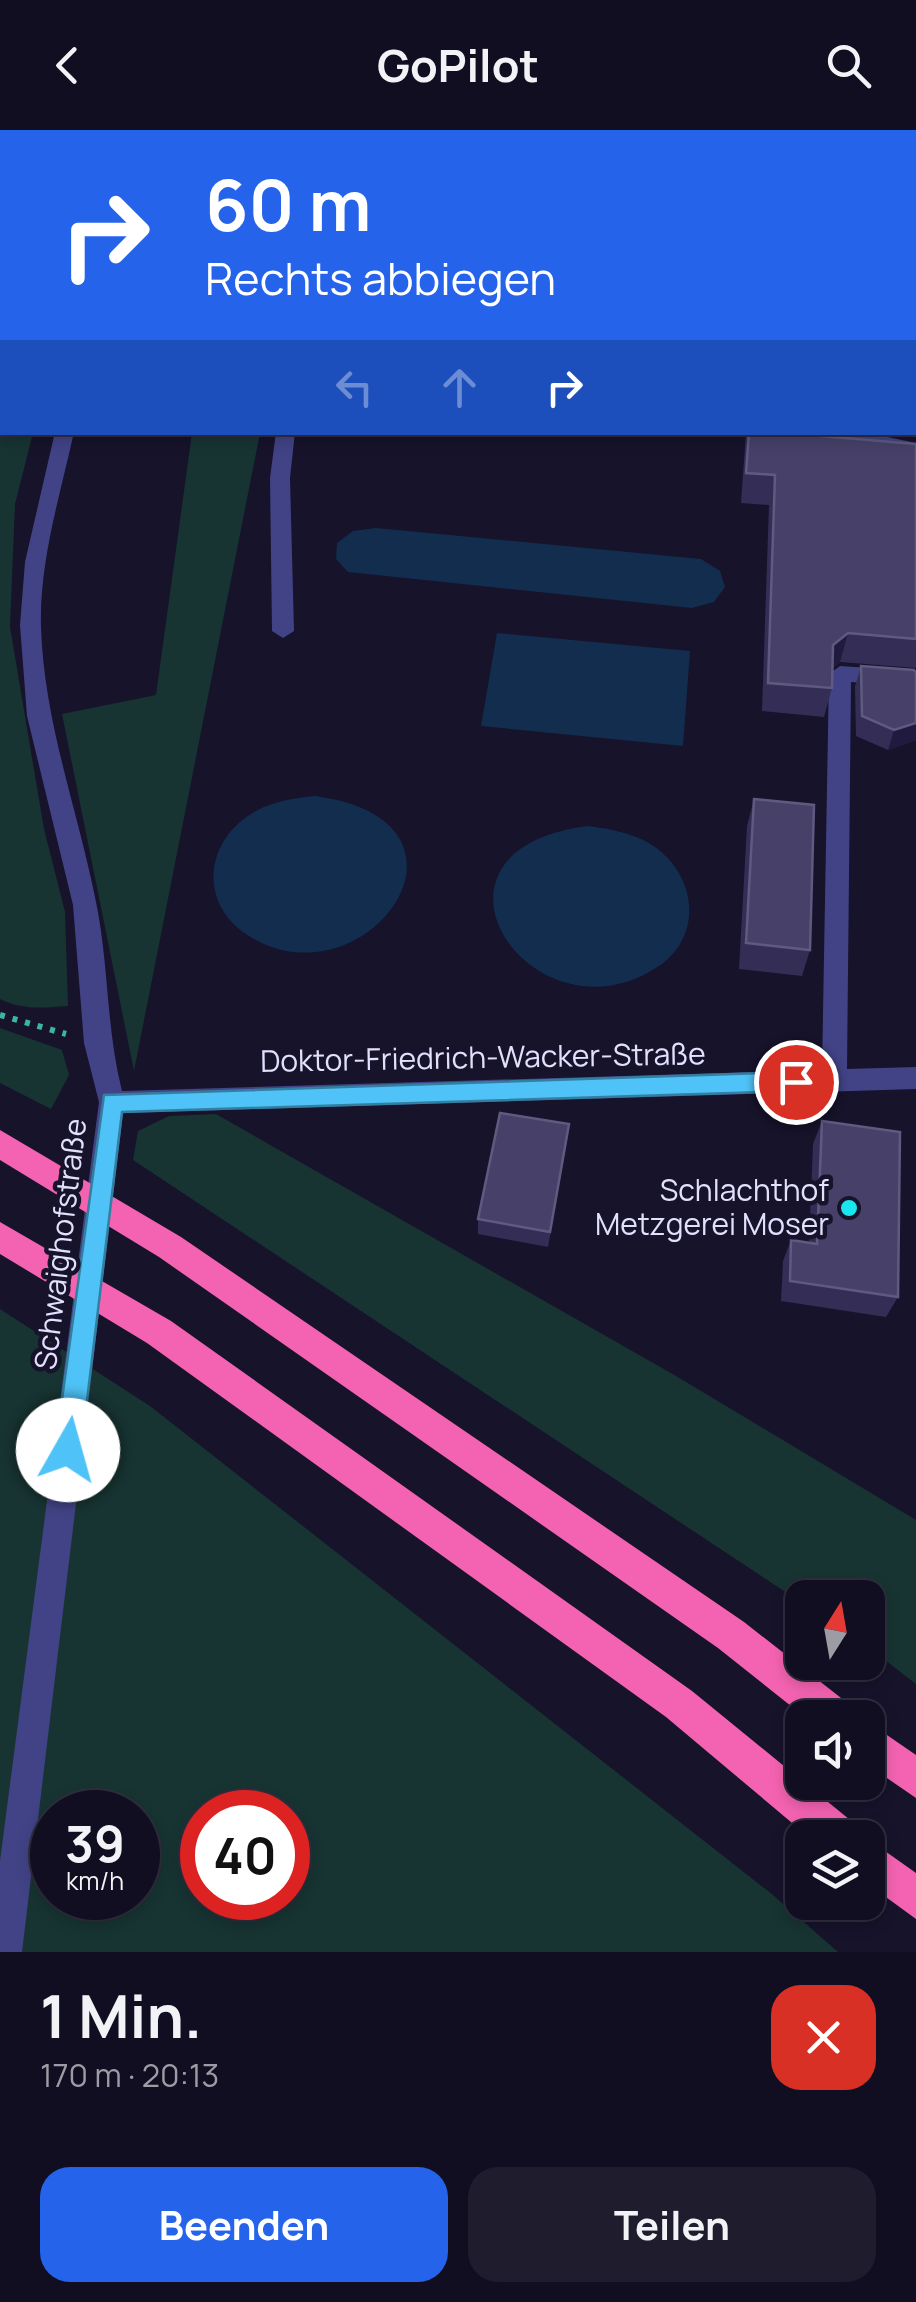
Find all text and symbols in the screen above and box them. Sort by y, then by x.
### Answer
text: GoPilot [377,34,539,96]
icon: back [40,38,95,93]
icon: search [821,38,876,93]
text: 60 m [205,156,372,252]
icon: right [40,170,170,300]
text: Rechts abbiegen [205,247,556,309]
icon: left [327,360,382,415]
icon: ahead [432,360,487,415]
icon: right [537,360,592,415]
street label: Doktor-Friedrich-Wacker-Straße [260,1032,706,1081]
pin [754,1040,839,1125]
icon: arrive [769,1055,824,1110]
street label: Schwaighofstraße [24,1116,95,1372]
place label: Schlachthof Metzgerei Moser [595,1169,829,1244]
marker: Schlachthof Metzgerei Moser [838,1197,860,1219]
position arrow [16,1398,120,1502]
north arrow [785,1580,885,1680]
map controls [785,1580,885,1920]
button: sound [785,1700,885,1800]
speed limit sign: 40 [180,1790,310,1920]
text: 39 [65,1809,125,1877]
button: layers [785,1820,885,1920]
text: km/h [66,1863,124,1898]
text: 1 Min. [40,1974,202,2056]
button: close [771,1985,876,2090]
text: 170 m · 20:13 [40,2053,219,2097]
button: Beenden [40,2167,448,2282]
button: Teilen [468,2167,876,2282]

